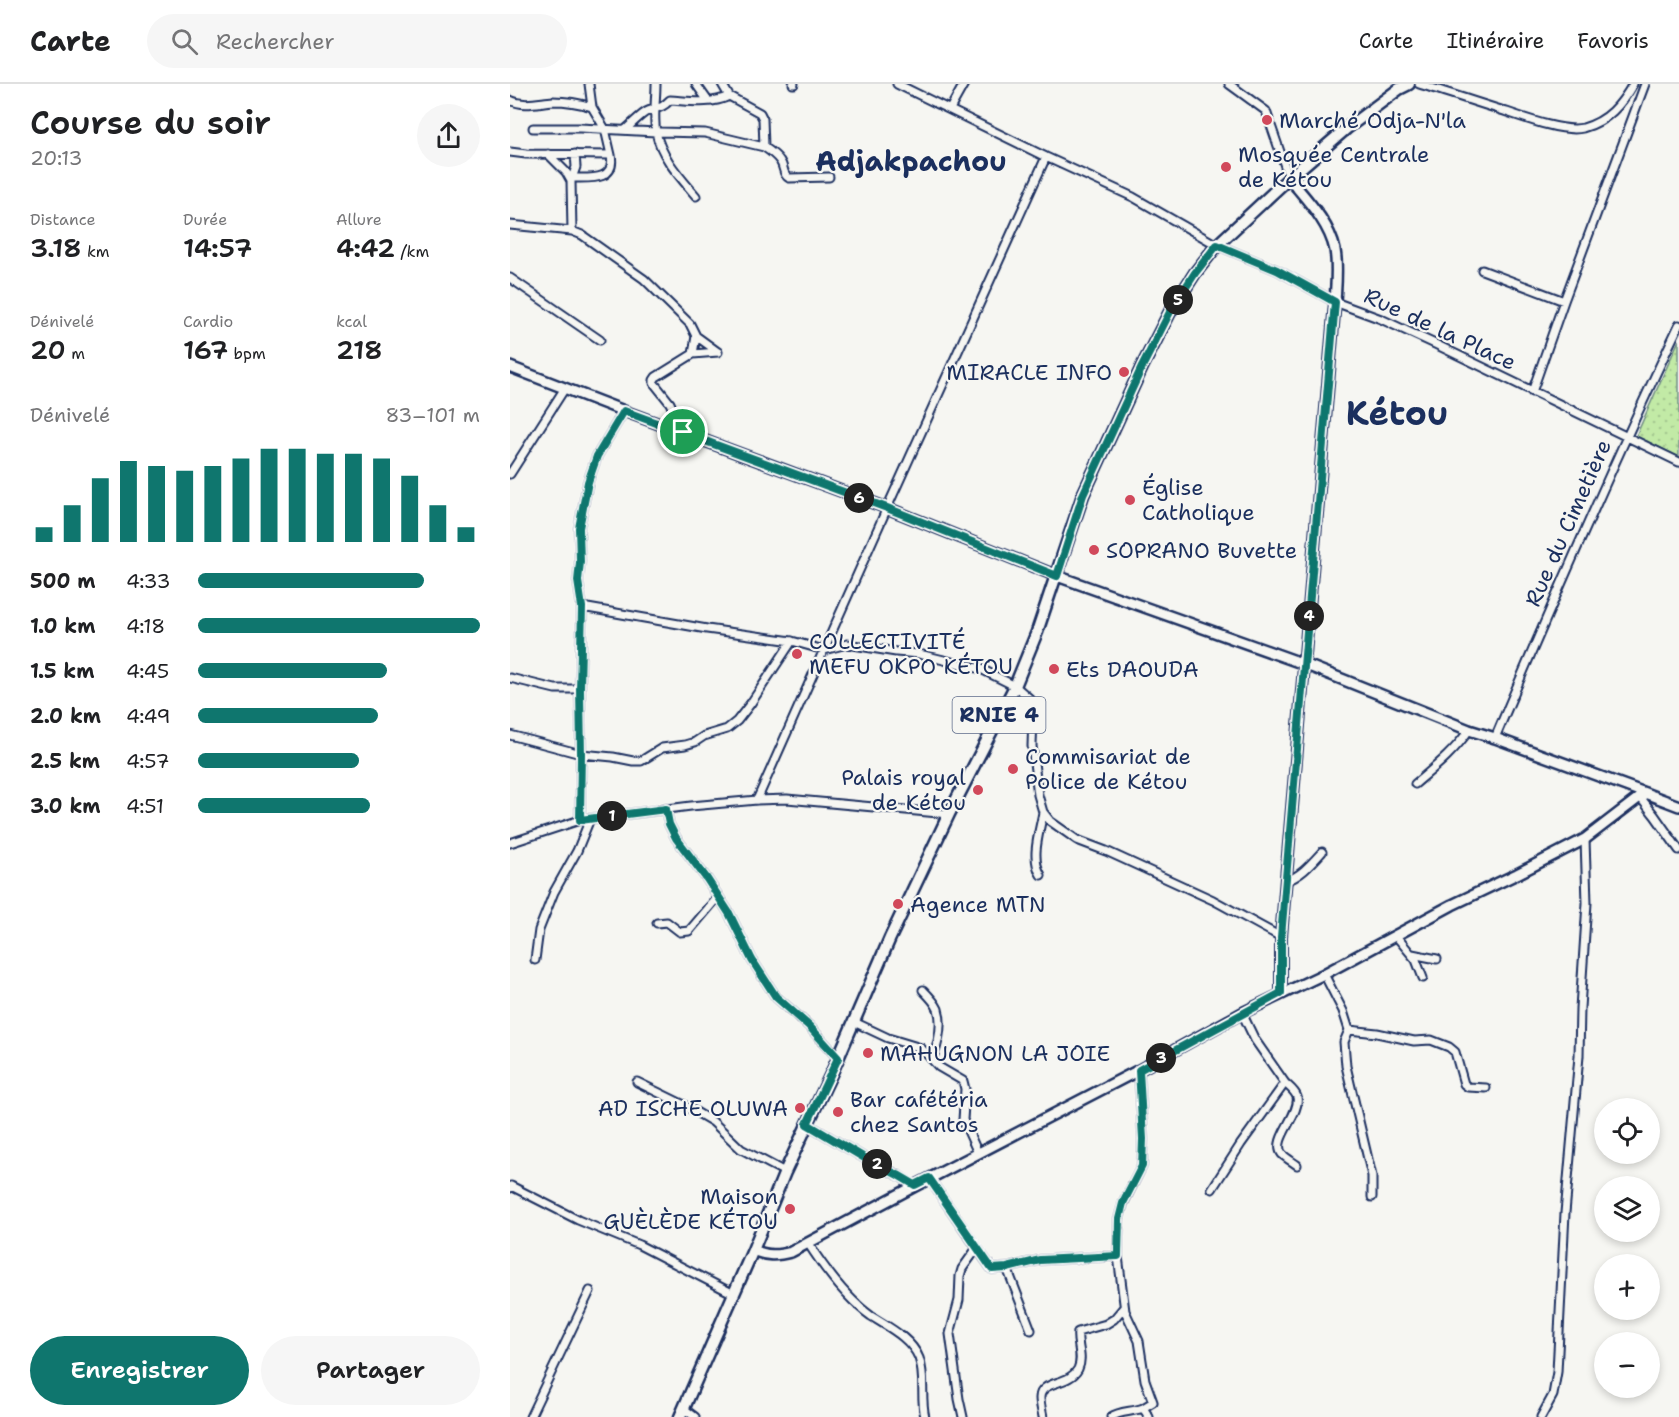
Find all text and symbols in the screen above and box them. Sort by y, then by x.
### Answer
search box [147,14,567,68]
text: Carte [30,22,111,60]
icon: search [168,25,201,58]
text: Rechercher [216,27,335,56]
text: Carte [1359,27,1414,55]
text: Itinéraire [1447,27,1544,55]
text: Favoris [1577,27,1649,55]
text: Course du soir [30,100,271,145]
button: share [417,104,480,167]
place label: Marché Odja-N'la [1279,106,1466,135]
marker: Marché Odja-N'la [1260,113,1274,127]
place label: Mosquée Centrale de Kétou [1238,140,1430,194]
district label: Adjakpachou [815,142,1007,180]
text: 20:13 [30,145,82,171]
marker: Mosquée Centrale de Kétou [1219,160,1233,174]
text: Distance [30,209,96,230]
text: Durée [183,209,227,230]
text: Allure [336,209,382,230]
text: 3.18 [30,230,81,265]
text: 14:57 [183,230,252,265]
text: 4:42 [336,230,395,265]
text: km [81,241,110,262]
text: /km [395,241,429,262]
street label: Rue de la Place [1359,281,1521,377]
pin: 5 [1163,285,1193,315]
text: 5 [1173,289,1183,310]
text: Dénivelé [30,311,94,332]
text: Cardio [183,311,233,332]
text: kcal [336,311,367,332]
text: 20 [30,332,66,367]
text: 167 [183,332,228,367]
text: 218 [336,332,382,367]
text: m [66,343,85,364]
text: bpm [228,343,266,364]
place label: MIRACLE INFO [946,358,1112,387]
marker: MIRACLE INFO [1117,365,1131,379]
district label: Kétou [1346,390,1448,436]
text: Dénivelé [30,402,110,428]
text: 83–101 m [385,402,480,428]
pin [657,406,708,457]
icon: arrive [666,415,699,448]
street label: Rue du Cimetière [1518,435,1618,611]
place label: Église Catholique [1142,473,1255,527]
pin: 6 [844,483,874,513]
text: 6 [853,487,865,508]
marker: Église Catholique [1123,493,1137,507]
place label: SOPRANO Buvette [1106,536,1297,565]
marker: SOPRANO Buvette [1087,543,1101,557]
text: 500 m [30,568,96,594]
text: 4:33 [126,568,170,594]
pin: 4 [1294,601,1324,631]
text: 4 [1303,605,1315,626]
text: 1.0 km [30,613,95,639]
text: 4:18 [126,613,165,639]
place label: COLLECTIVITÉ MEFU OKPO KÉTOU [809,627,1013,681]
marker: COLLECTIVITÉ MEFU OKPO KÉTOU [790,647,804,661]
place label: Ets DAOUDA [1066,655,1199,684]
text: 1.5 km [30,658,94,684]
text: 4:45 [126,658,169,684]
marker: Ets DAOUDA [1047,662,1061,676]
road number: RNIE 4 [952,697,1046,733]
text: 2.0 km [30,703,101,729]
text: 4:49 [126,703,171,729]
place label: Commisariat de Police de Kétou [1025,742,1191,796]
text: 2.5 km [30,748,100,774]
text: 4:57 [126,748,169,774]
marker: Commisariat de Police de Kétou [1006,762,1020,776]
place label: Palais royal de Kétou [841,763,966,817]
marker: Palais royal de Kétou [971,783,985,797]
text: 3.0 km [30,793,101,819]
text: 4:51 [126,793,164,819]
pin: 1 [597,801,627,831]
text: 1 [608,805,616,826]
place label: Agence MTN [910,890,1045,919]
marker: Agence MTN [891,897,905,911]
place label: MAHUGNON LA JOIE [880,1039,1110,1068]
pin: 3 [1146,1043,1176,1073]
marker: MAHUGNON LA JOIE [861,1046,875,1060]
text: 3 [1155,1047,1167,1068]
place label: Bar cafétéria chez Santos [850,1085,988,1139]
place label: AD ISCHE OLUWA [598,1094,788,1123]
map controls [1594,1098,1660,1398]
button: locate [1594,1098,1660,1164]
marker: AD ISCHE OLUWA [793,1101,807,1115]
marker: Bar cafétéria chez Santos [831,1105,845,1119]
pin: 2 [862,1149,892,1179]
text: 2 [871,1153,883,1174]
button: layers [1594,1176,1660,1242]
place label: Maison GUÈLÈDE KÉTOU [603,1182,778,1236]
marker: Maison GUÈLÈDE KÉTOU [783,1202,797,1216]
button: + [1594,1254,1660,1320]
button: − [1594,1332,1660,1398]
button: Enregistrer [30,1336,249,1405]
button: Partager [261,1336,480,1405]

